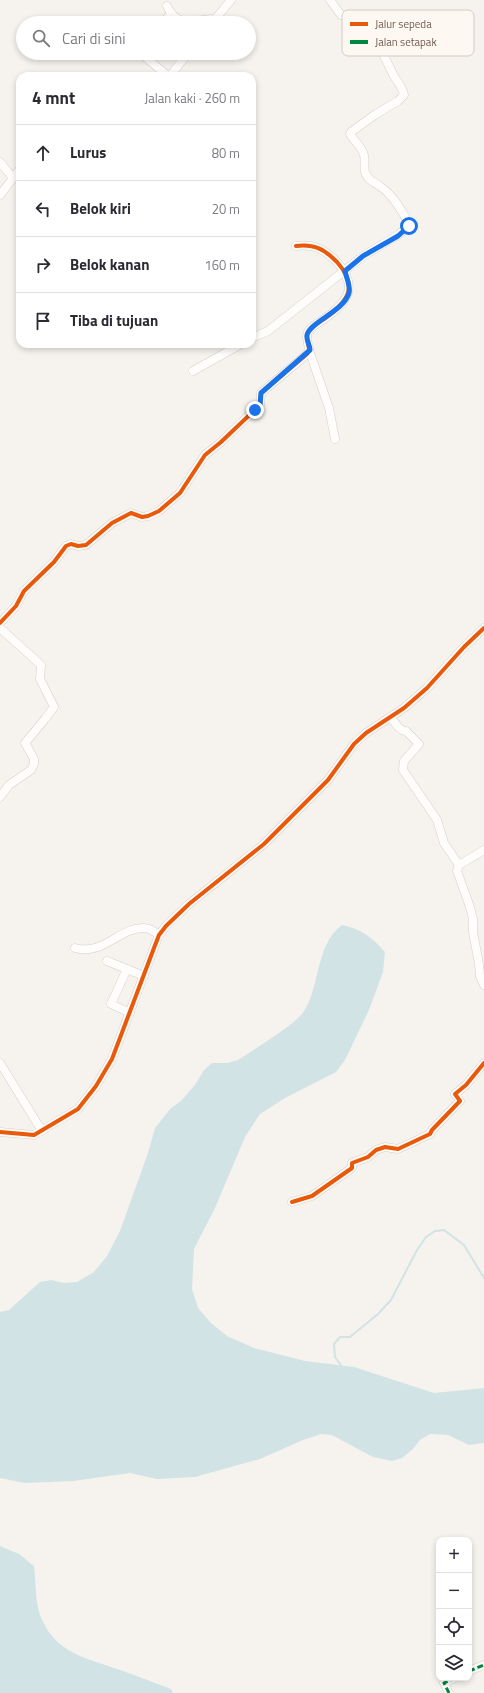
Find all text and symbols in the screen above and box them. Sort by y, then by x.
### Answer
legend [342,10,474,56]
search box [16,16,256,60]
text: Jalur sepeda [375,16,432,32]
icon: search [30,27,52,49]
text: Cari di sini [62,27,126,50]
text: Jalan setapak [375,34,437,50]
text: 4 mnt [32,85,75,111]
text: Jalan kaki · 260 m [144,88,240,108]
text: Lurus [70,141,106,164]
icon: ahead [32,142,54,164]
text: 80 m [212,143,240,163]
text: Belok kiri [70,197,131,220]
icon: left [32,198,54,220]
text: 20 m [212,199,240,219]
route start [400,217,418,235]
text: Belok kanan [70,253,150,276]
icon: right [32,254,54,276]
text: 160 m [204,255,240,275]
text: Tiba di tujuan [70,309,158,332]
icon: arrive [32,310,54,332]
route end [246,401,264,419]
map controls [436,1537,472,1681]
button: + [436,1537,472,1573]
button: − [436,1573,472,1609]
button: locate [436,1609,472,1645]
button: layers [436,1645,472,1681]

